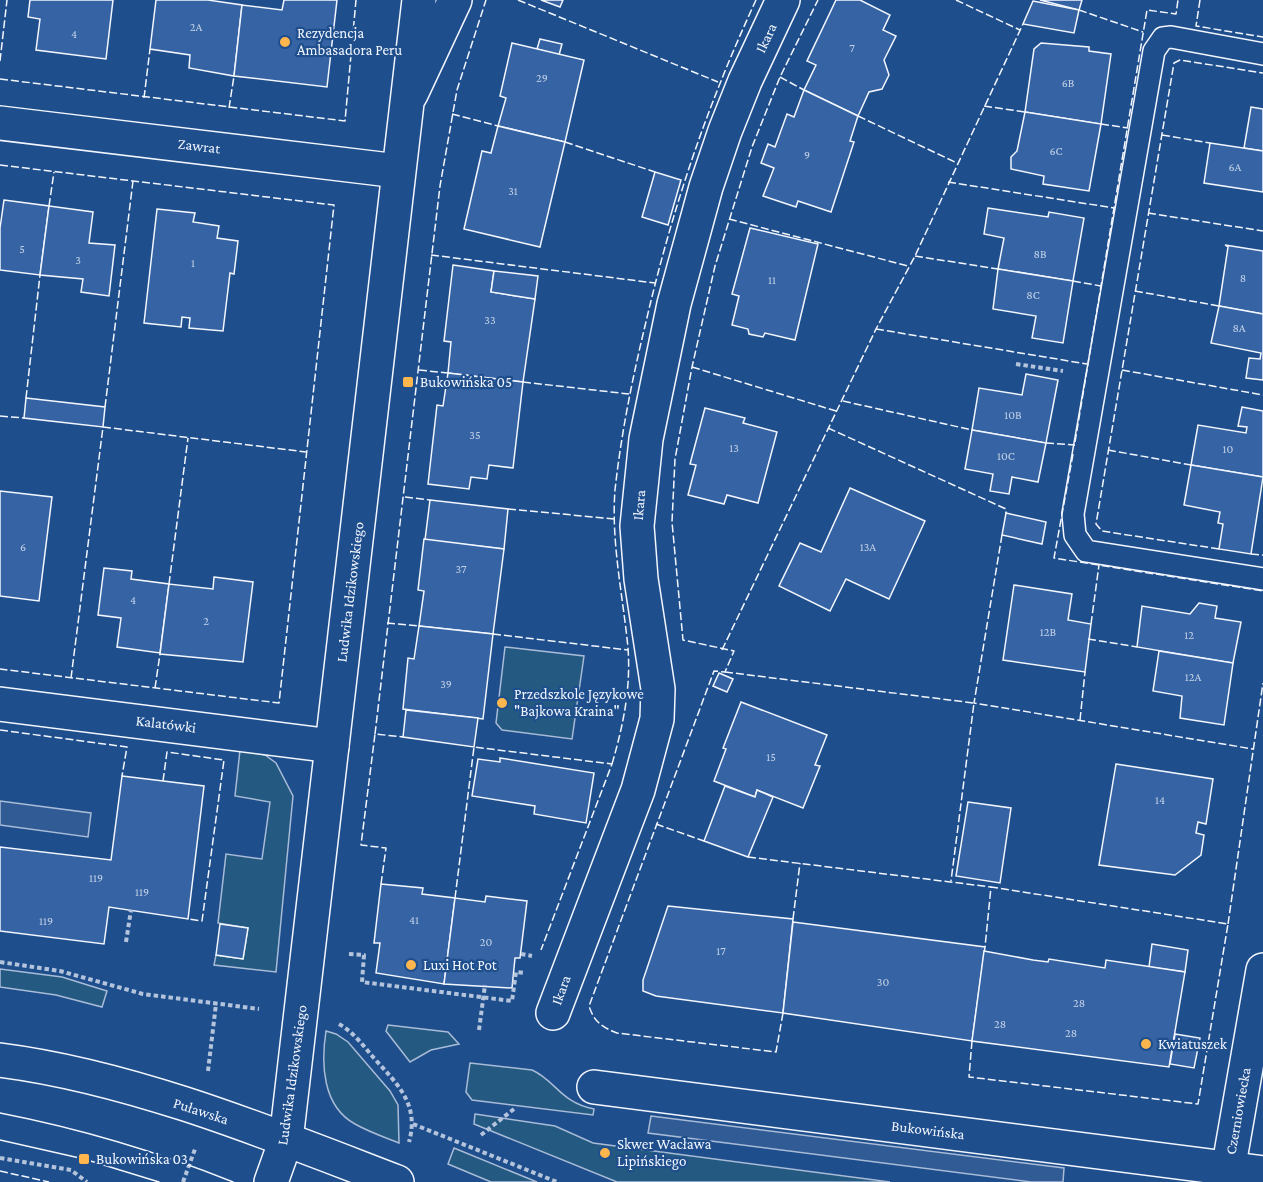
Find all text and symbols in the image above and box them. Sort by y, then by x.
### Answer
house number: 2A [190,20,202,34]
street label: Ikara [752,21,780,55]
place label: Rezydencja Ambasadora Peru [297,25,402,58]
house number: 4 [71,27,77,41]
marker: Rezydencja Ambasadora Peru [278,35,292,49]
house number: 7 [849,41,855,55]
house number: 29 [536,71,548,85]
house number: 6B [1062,76,1075,90]
street label: Zawrat [177,135,222,157]
house number: 6C [1049,144,1063,158]
house number: 9 [804,148,810,162]
house number: 6A [1229,160,1242,174]
house number: 31 [508,184,518,198]
house number: 5 [19,242,25,256]
house number: 8B [1033,247,1047,261]
house number: 3 [75,253,81,267]
house number: 1 [191,256,195,270]
house number: 8 [1240,271,1246,285]
house number: 11 [768,273,776,287]
house number: 8C [1026,288,1040,302]
house number: 33 [484,313,496,327]
house number: 8A [1232,321,1246,335]
place label: Bukowińska 05 [420,374,512,390]
marker: Bukowińska 05 [401,375,415,389]
house number: 10B [1004,408,1022,422]
house number: 35 [469,428,481,442]
house number: 13 [729,441,739,455]
house number: 10 [1223,442,1234,456]
house number: 10C [997,449,1015,463]
street label: Ikara [630,489,648,521]
street label: Ludwika Idzikowskiego [333,521,368,663]
house number: 6 [20,540,26,554]
house number: 13A [860,540,876,554]
house number: 37 [455,562,467,576]
house number: 4 [130,593,136,607]
house number: 2 [203,614,209,628]
house number: 12B [1040,625,1057,639]
house number: 12 [1184,628,1194,642]
house number: 12A [1185,670,1201,684]
house number: 39 [440,677,452,691]
place label: Przedszkole Językowe "Bajkowa Kraina" [514,686,644,720]
marker: Przedszkole Językowe "Bajkowa Kraina" [495,696,509,710]
street label: Kalatówki [135,712,197,736]
house number: 15 [766,750,776,764]
house number: 14 [1155,793,1165,807]
house number: 119 [89,871,103,885]
house number: 119 [135,885,149,899]
house number: 41 [409,913,419,927]
house number: 119 [39,914,53,928]
house number: 20 [480,935,492,949]
house number: 17 [716,944,726,958]
place label: Luxi Hot Pot [423,957,498,973]
marker: Luxi Hot Pot [404,958,418,972]
street label: Ikara [548,973,574,1007]
house number: 30 [877,975,889,989]
house number: 28 [1073,996,1085,1010]
street label: Ludwika Idzikowskiego [274,1004,311,1146]
house number: 28 [994,1017,1006,1031]
house number: 28 [1065,1026,1077,1040]
place label: Kwiatuszek [1158,1036,1228,1052]
marker: Kwiatuszek [1139,1037,1153,1051]
street label: Czerniowiecka [1222,1066,1254,1156]
street label: Puławska [171,1095,231,1127]
street label: Bukowińska [891,1118,966,1142]
place label: Skwer Wacława Lipińskiego [617,1136,712,1170]
marker: Skwer Wacława Lipińskiego [598,1146,612,1160]
place label: Bukowińska 03 [96,1151,188,1167]
marker: Bukowińska 03 [77,1152,91,1166]

